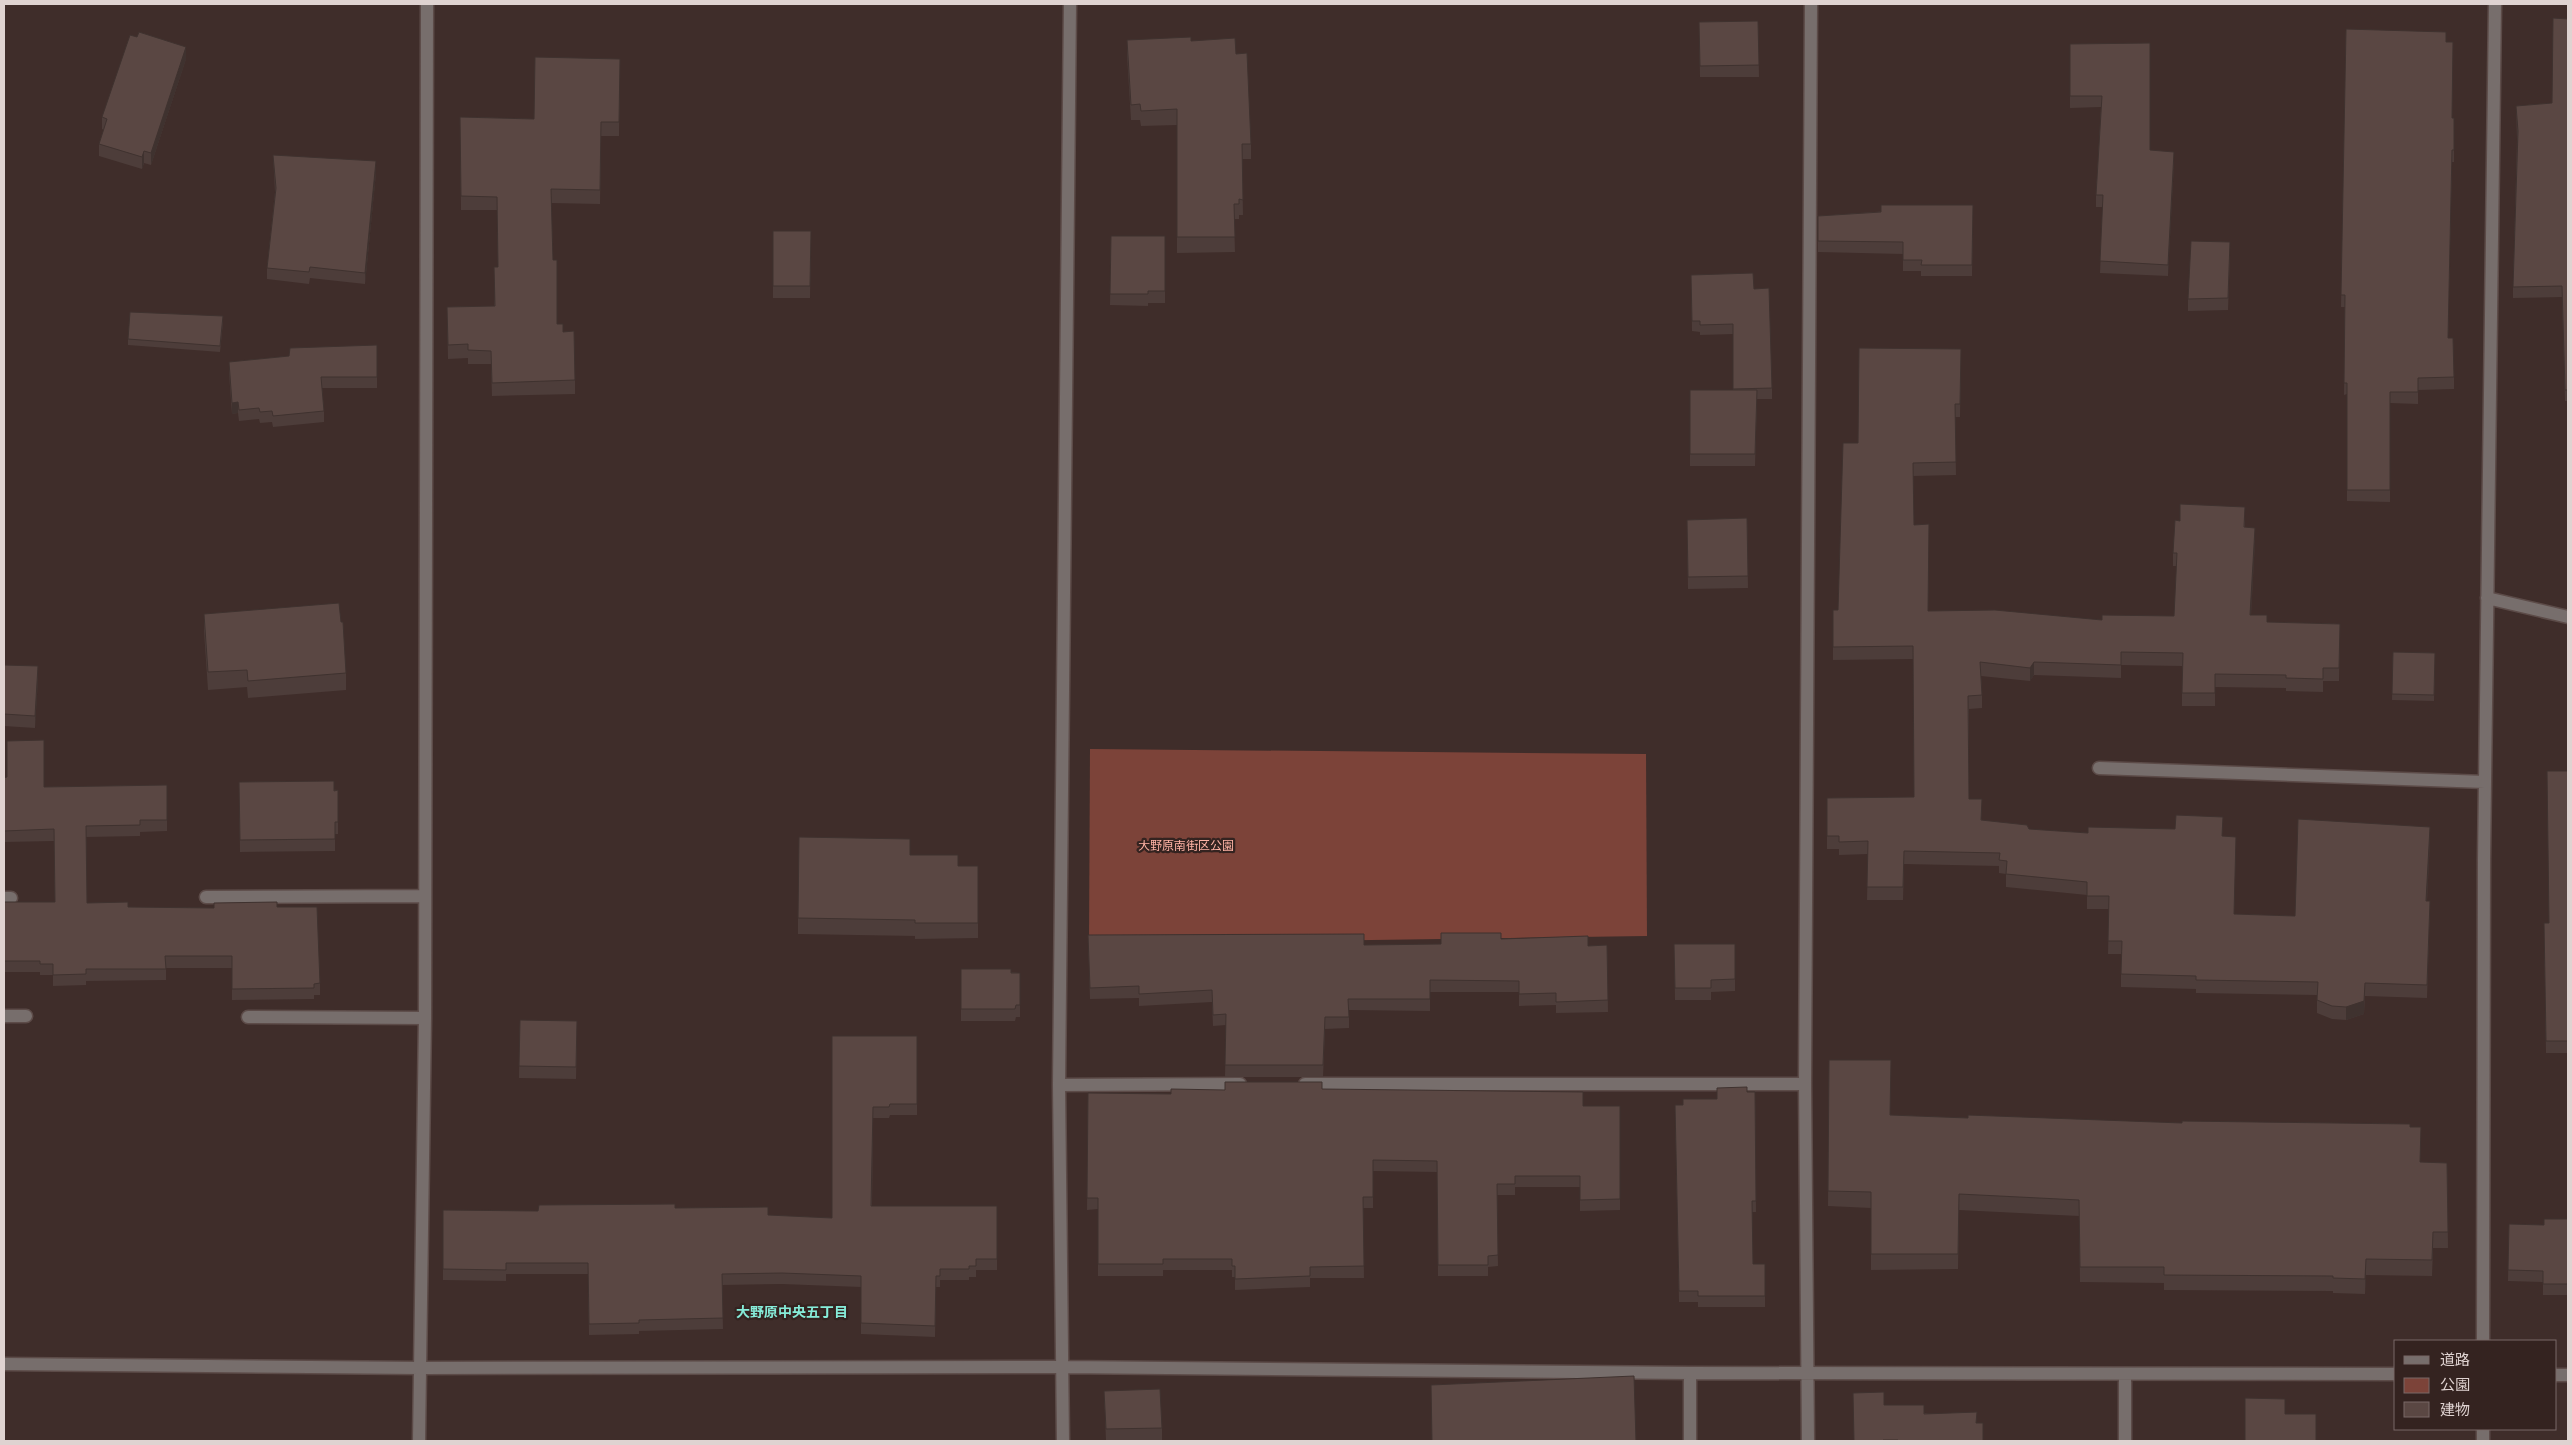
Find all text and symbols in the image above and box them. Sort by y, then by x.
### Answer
park label: 大野原南街区公園 [1138,839,1234,853]
district label: 大野原中央五丁目 [736,1304,848,1320]
legend [2394,1340,2557,1430]
text: 道路 [2440,1351,2470,1369]
text: 公園 [2440,1376,2470,1394]
text: 建物 [2440,1401,2470,1419]

